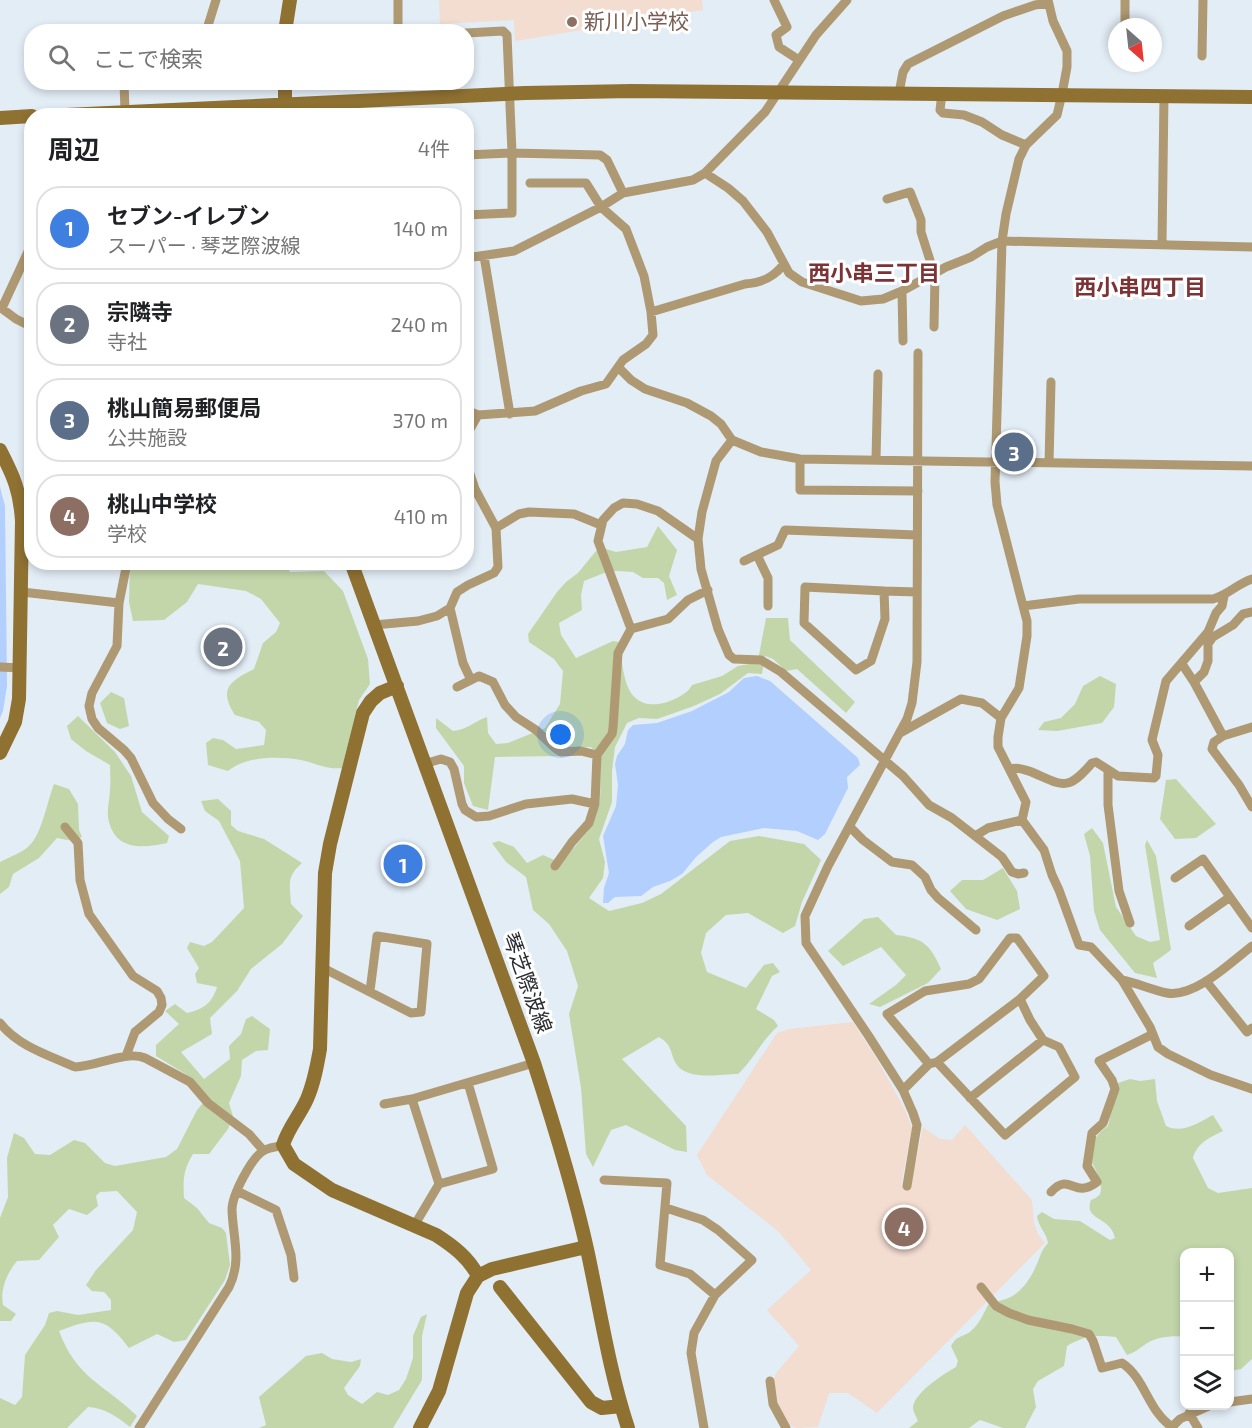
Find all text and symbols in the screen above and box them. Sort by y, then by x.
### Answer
place label: 新川小学校 [584,8,689,33]
marker: 新川小学校 [565,15,579,29]
north arrow [1108,18,1162,72]
search box [24,24,474,90]
icon: search [45,41,78,74]
text: ここで検索 [93,45,203,71]
text: 周辺 [48,133,100,164]
text: 4件 [418,136,450,160]
text: セブン-イレブン [107,202,270,228]
text: 1 [65,216,74,240]
text: 140 m [394,216,448,240]
text: スーパー · 琴芝際波線 [107,233,300,257]
district label: 西小串三丁目 [808,259,940,285]
district label: 西小串四丁目 [1074,273,1206,299]
text: 宗隣寺 [107,298,173,324]
text: 2 [64,312,75,336]
text: 240 m [390,312,448,336]
text: 寺社 [107,329,147,353]
text: 桃山簡易郵便局 [107,394,261,420]
text: 3 [64,408,75,432]
text: 370 m [393,408,448,432]
text: 公共施設 [107,425,187,449]
pin: 3 [994,430,1034,474]
text: 桃山中学校 [107,490,217,516]
text: 4 [63,504,76,528]
text: 410 m [394,504,448,528]
text: 学校 [107,521,147,545]
pin: 2 [204,624,242,670]
your location [546,720,575,749]
pin: 1 [384,842,422,886]
street label: 琴芝際波線 [499,929,558,1036]
pin: 4 [884,1204,924,1250]
map controls [1180,1248,1234,1410]
button: + [1180,1248,1234,1302]
button: − [1180,1302,1234,1356]
button: layers [1180,1356,1234,1410]

